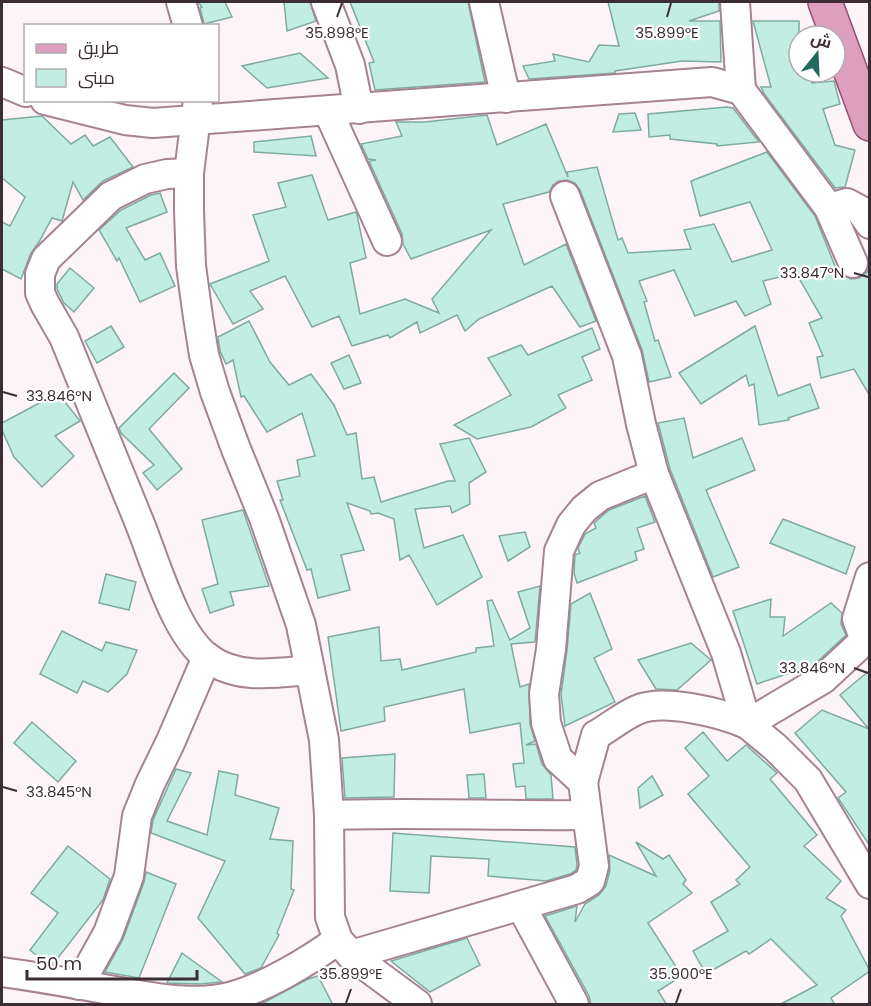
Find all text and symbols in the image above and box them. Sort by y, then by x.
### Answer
text: 35.898°E [305,22,369,43]
text: 35.899°E [635,22,699,43]
legend [24,24,219,102]
north arrow [787,24,847,84]
text: ش [808,26,835,54]
text: طريق [78,35,119,60]
text: مبنى [78,65,115,90]
text: 33.847°N [780,262,844,283]
text: 33.846°N [26,385,92,406]
text: 33.846°N [779,657,845,678]
text: 33.845°N [26,781,92,802]
scale bar [27,943,196,981]
text: 50 m [36,951,82,976]
text: 35.899°E [319,963,383,984]
text: 35.900°E [649,963,713,984]

